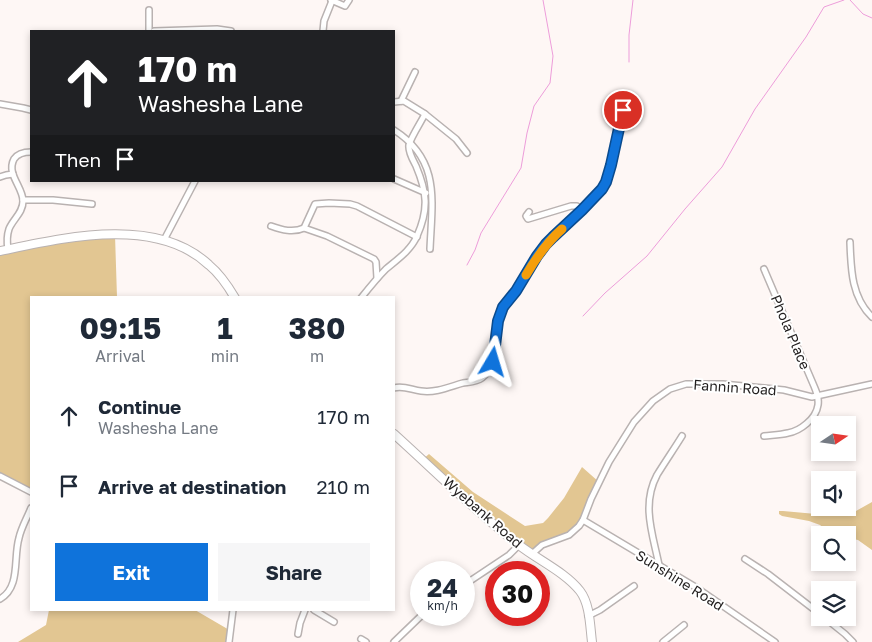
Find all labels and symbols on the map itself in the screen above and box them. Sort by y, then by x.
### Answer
pin [602,89,644,131]
street label: Phola Place [768,292,814,372]
position arrow [466,335,518,387]
street label: Fannin Road [693,376,777,398]
north arrow [811,416,856,461]
street label: Wyebank Road [440,473,526,551]
street label: Sunshine Road [633,546,727,614]
speed limit sign: 30 [485,561,550,626]

